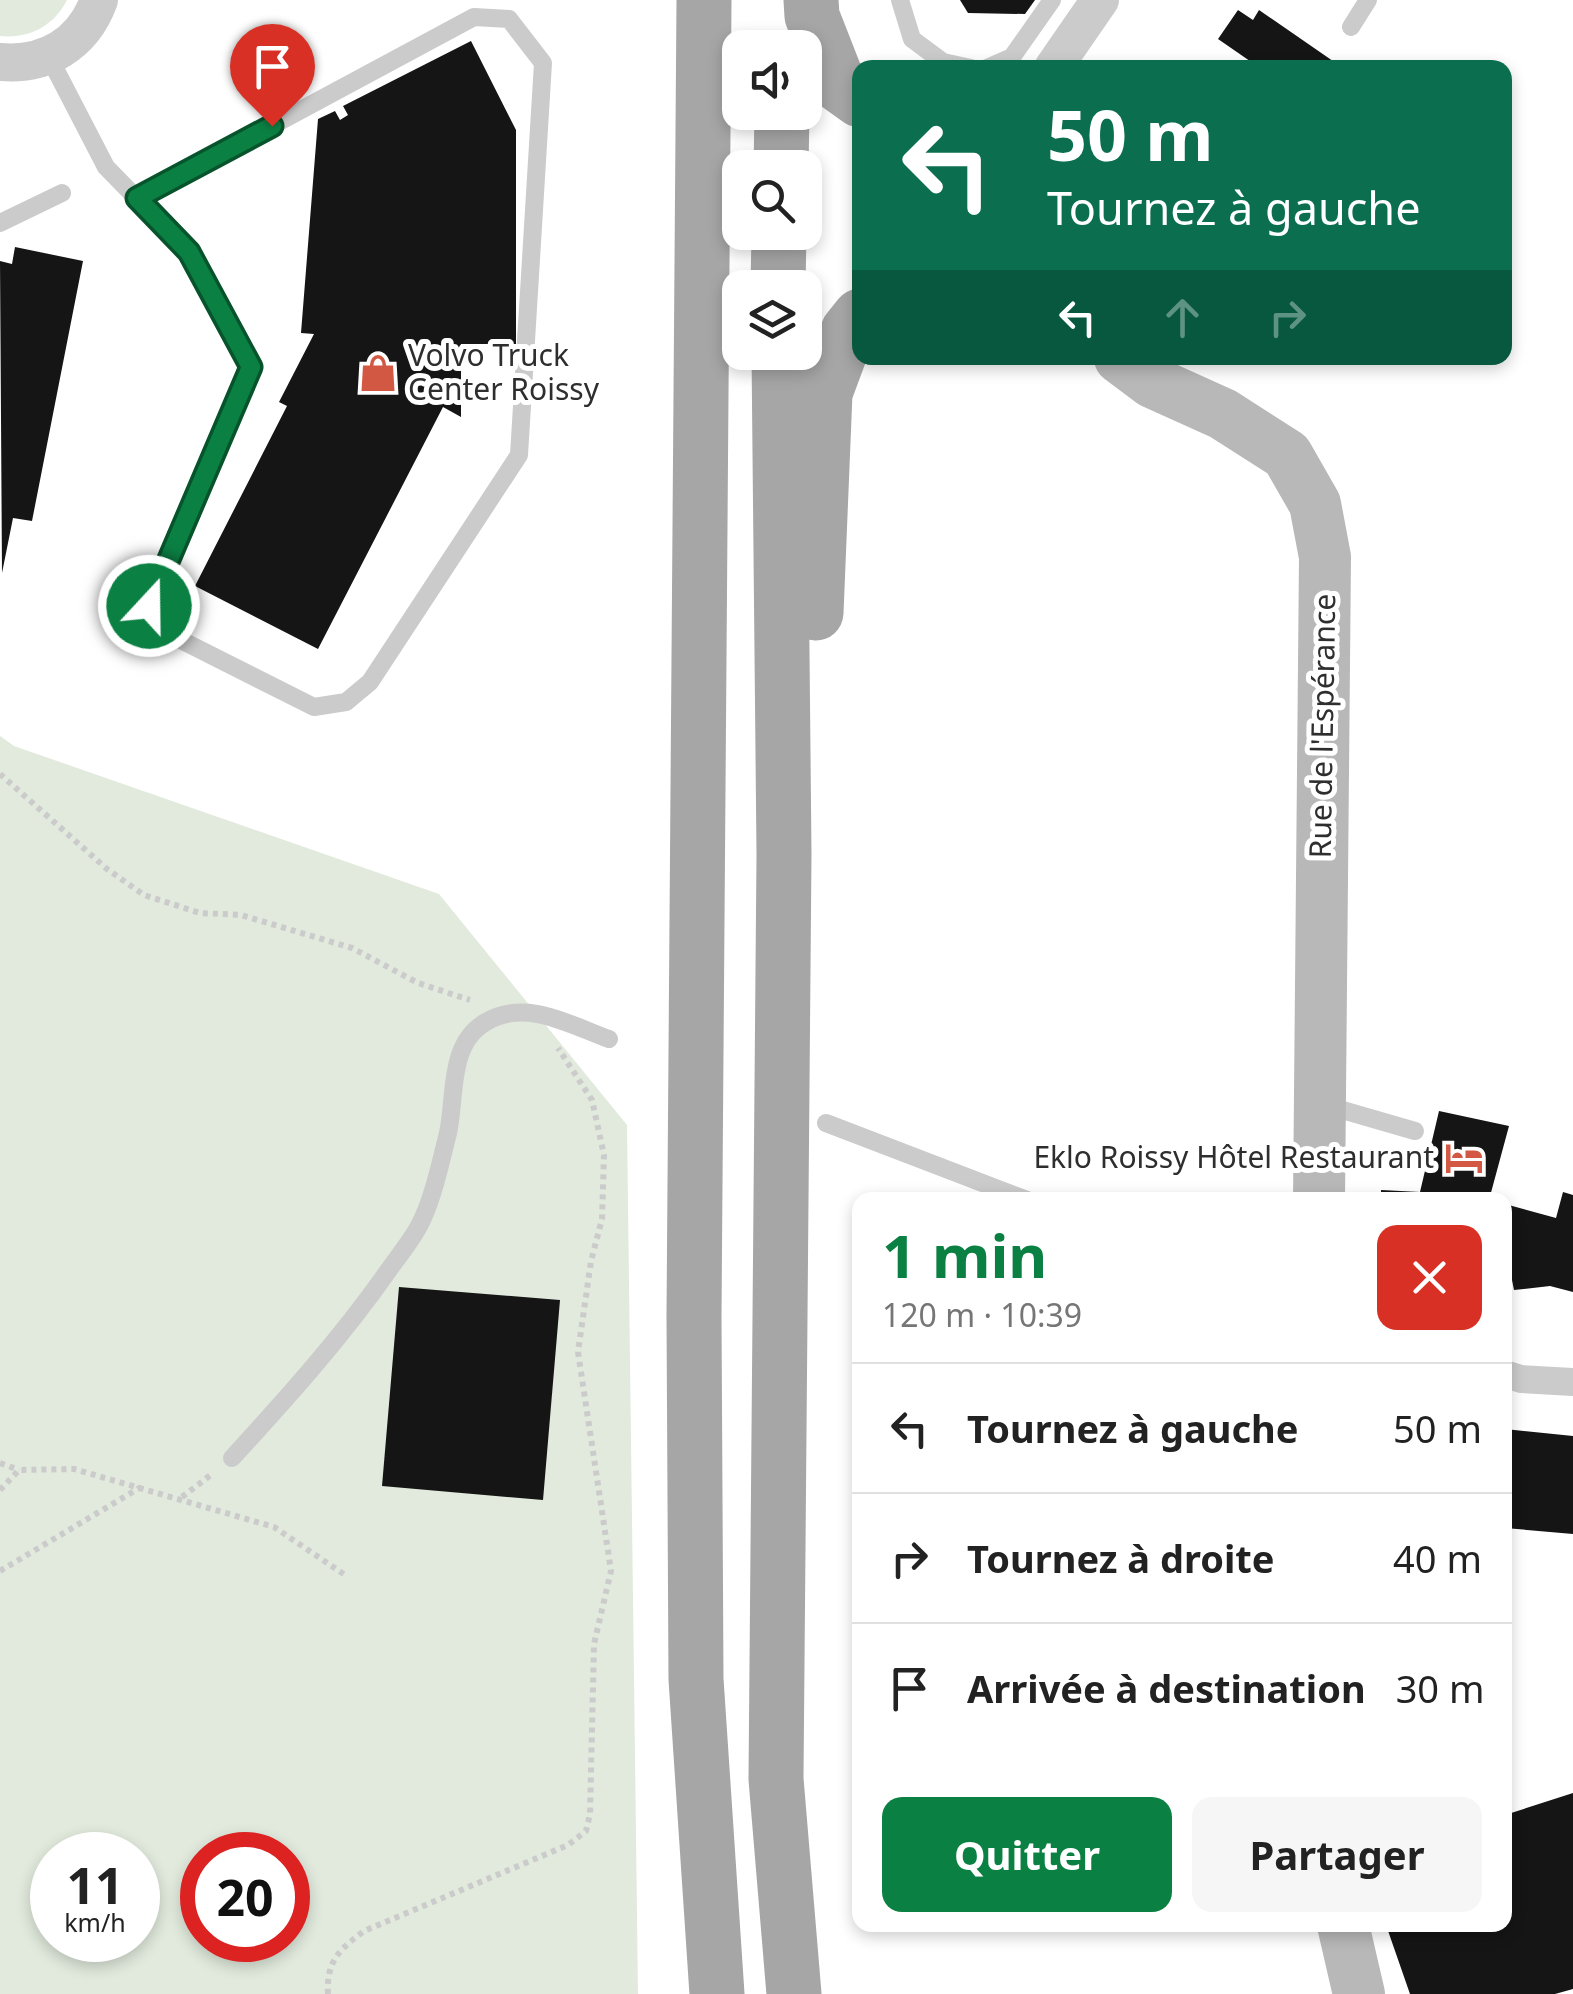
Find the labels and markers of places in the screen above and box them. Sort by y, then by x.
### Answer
pin [230,24,315,127]
place label: Volvo Truck Center Roissy [408,334,600,409]
shop icon: Volvo Truck Center Roissy [357,352,399,394]
place label: Eklo Roissy Hôtel Restaurant [1033,1136,1434,1177]
hotel icon: Eklo Roissy Hôtel Restaurant [1443,1137,1485,1179]

